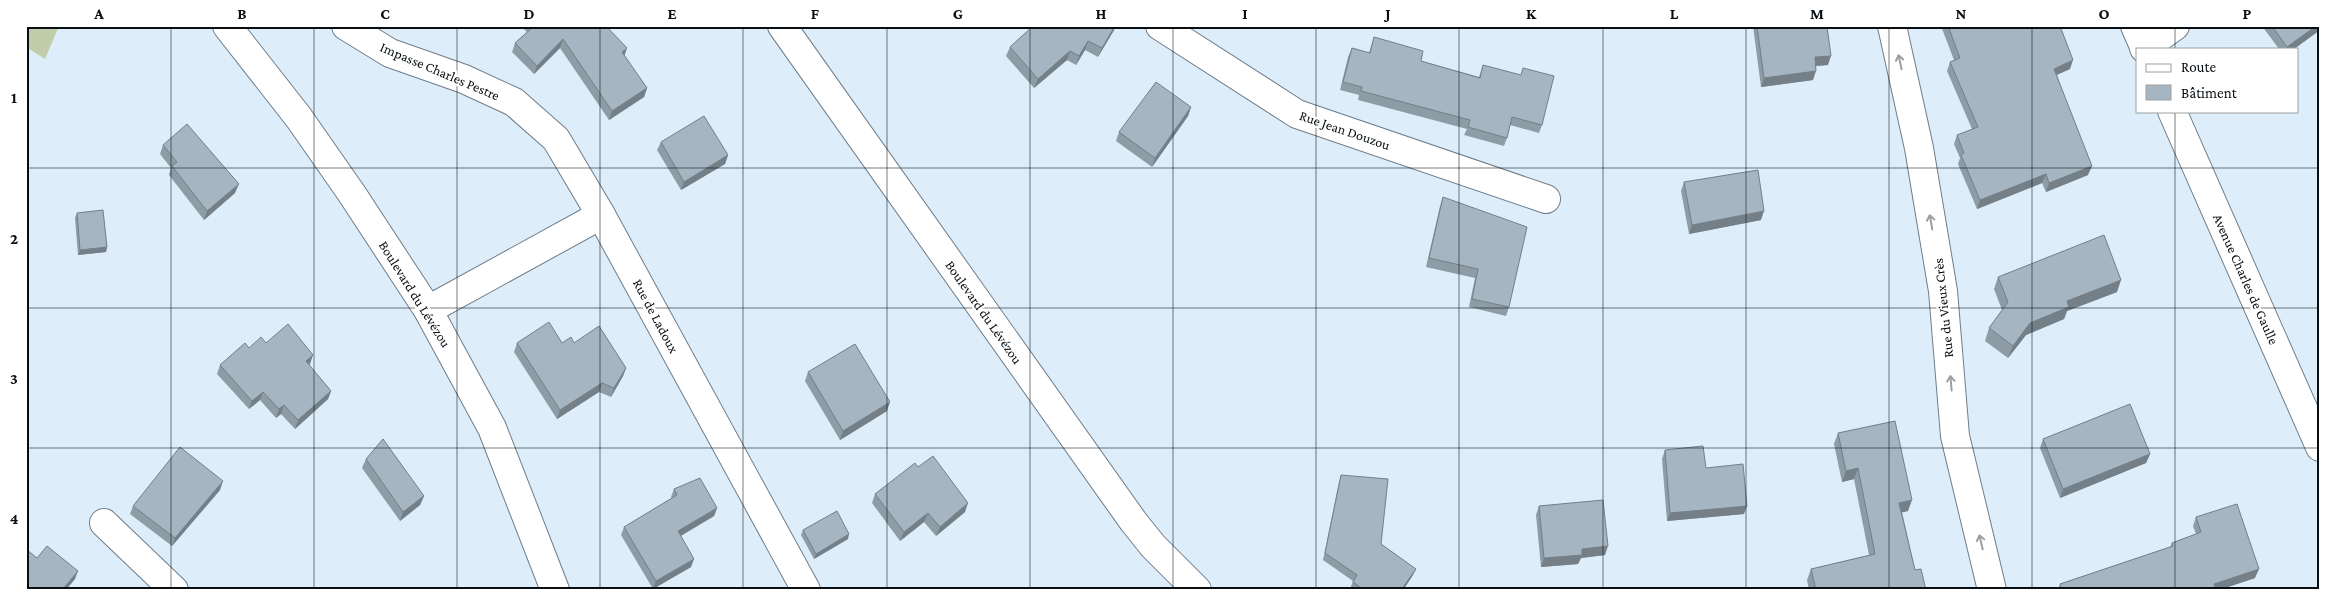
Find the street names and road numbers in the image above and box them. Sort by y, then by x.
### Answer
street label: Impasse Charles Pestre [378,39,502,103]
street label: Rue Jean Douzou [1298,107,1393,153]
street label: Avenue Charles de Gaulle [2210,211,2282,347]
street label: Boulevard du Lévézou [376,238,455,351]
street label: Boulevard du Lévézou [942,257,1026,367]
street label: Rue du Vieux Crès [1930,257,1956,359]
street label: Rue de Ladoux [630,276,682,356]

